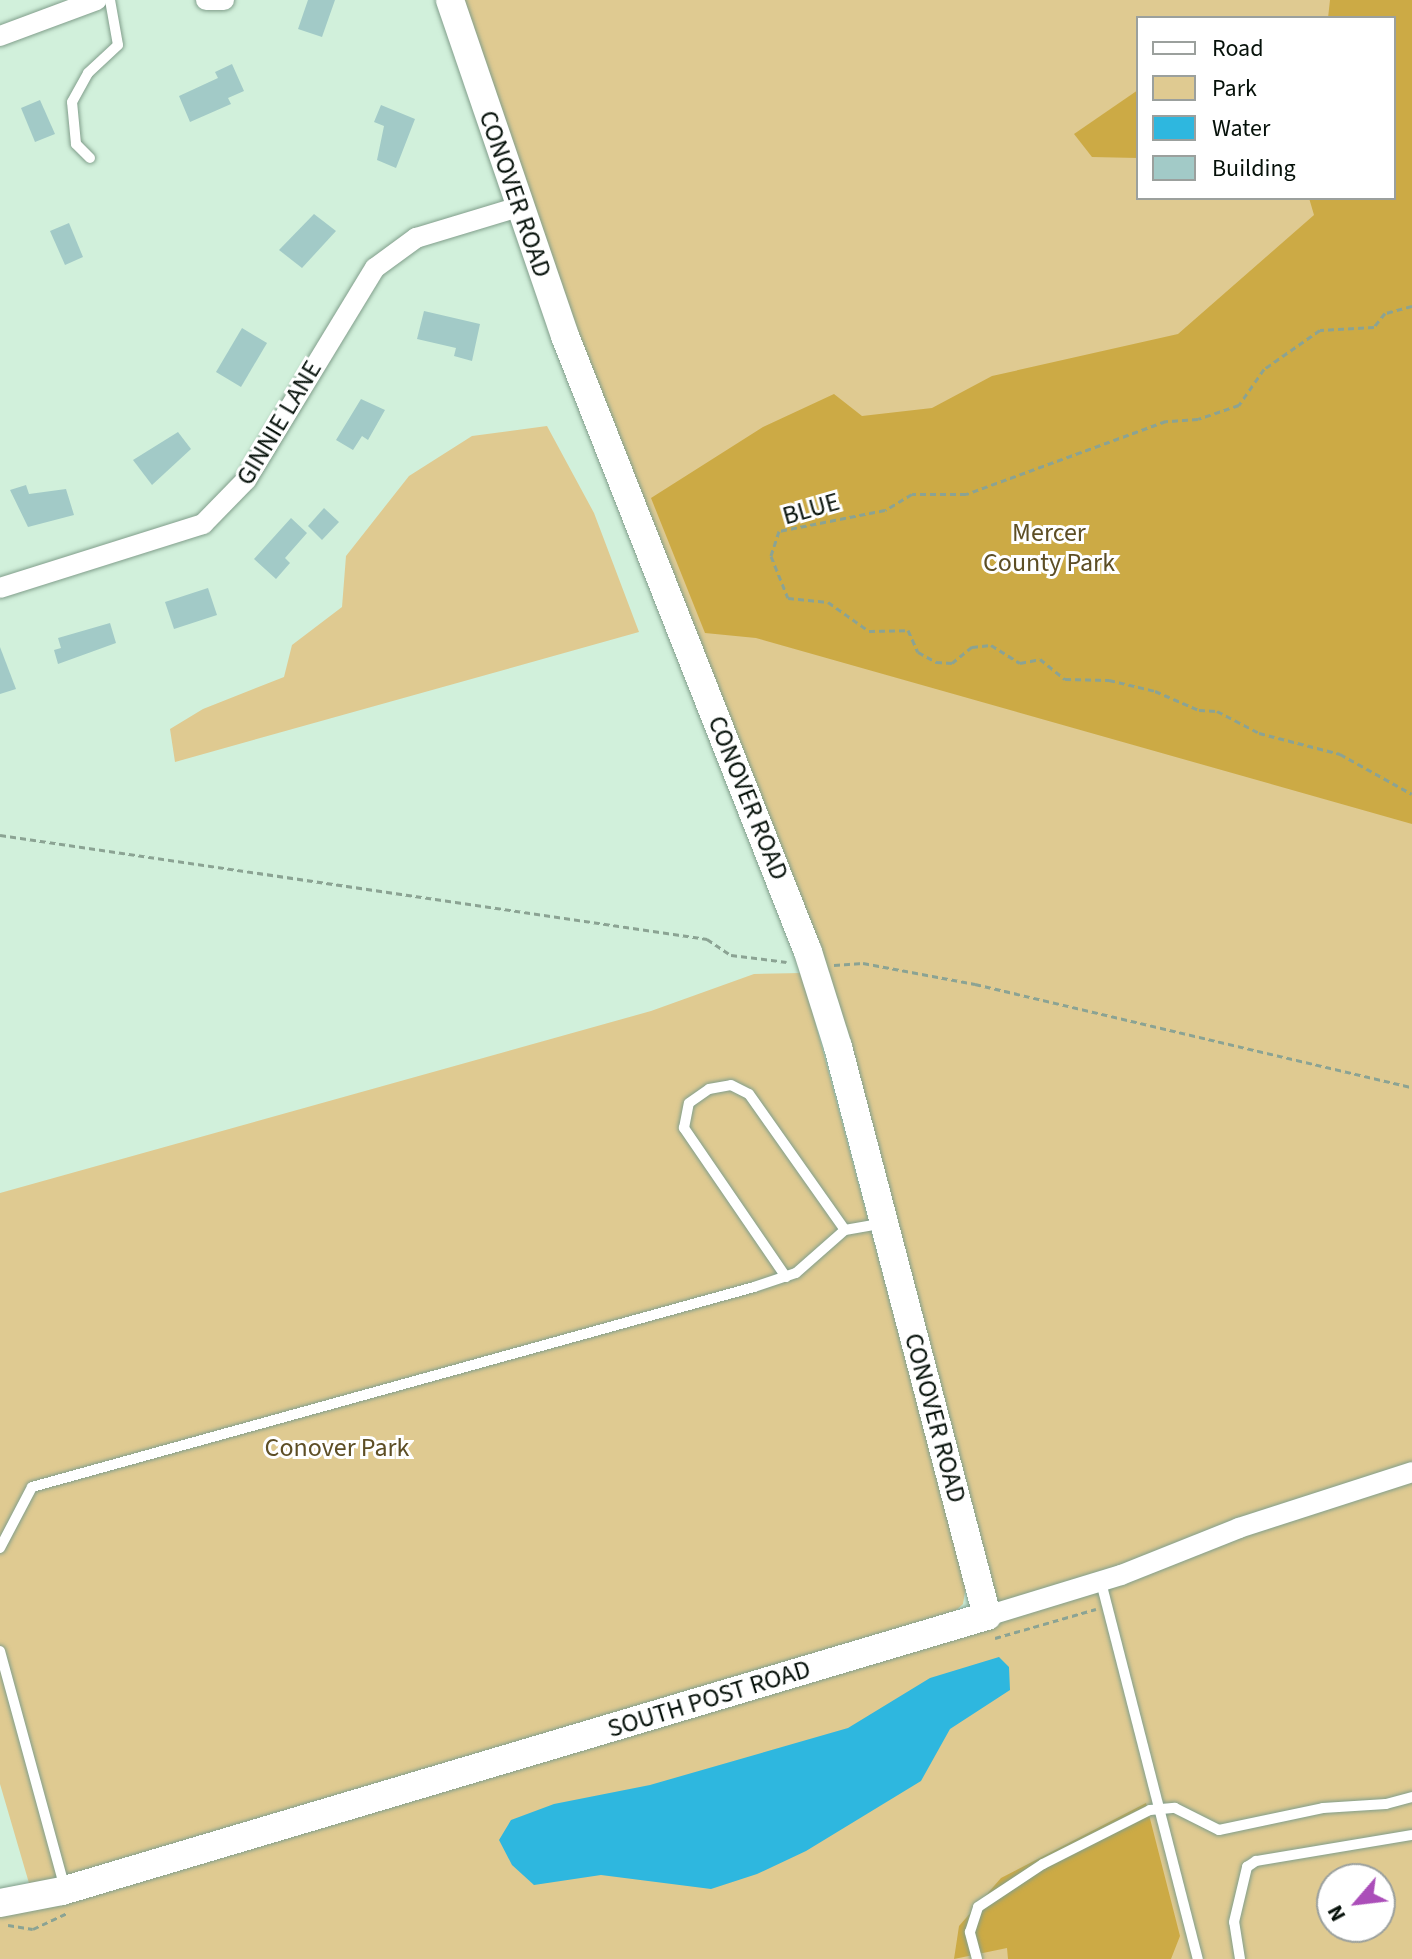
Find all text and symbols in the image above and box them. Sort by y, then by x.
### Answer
legend [1136,16,1396,200]
text: Road [1212,31,1264,66]
text: Park [1212,71,1257,106]
street label: CONOVER ROAD [472,107,558,281]
text: Water [1212,111,1270,146]
text: Building [1212,151,1296,186]
street label: GINNIE LANE [230,355,328,491]
street label: BLUE [779,486,843,532]
park label: Mercer County Park [983,517,1115,578]
street label: CONOVER ROAD [701,711,795,885]
street label: CONOVER ROAD [897,1330,973,1506]
park label: Conover Park [265,1432,409,1464]
street label: SOUTH POST ROAD [604,1653,814,1745]
north arrow [1316,1863,1396,1943]
text: N [1319,1899,1354,1927]

